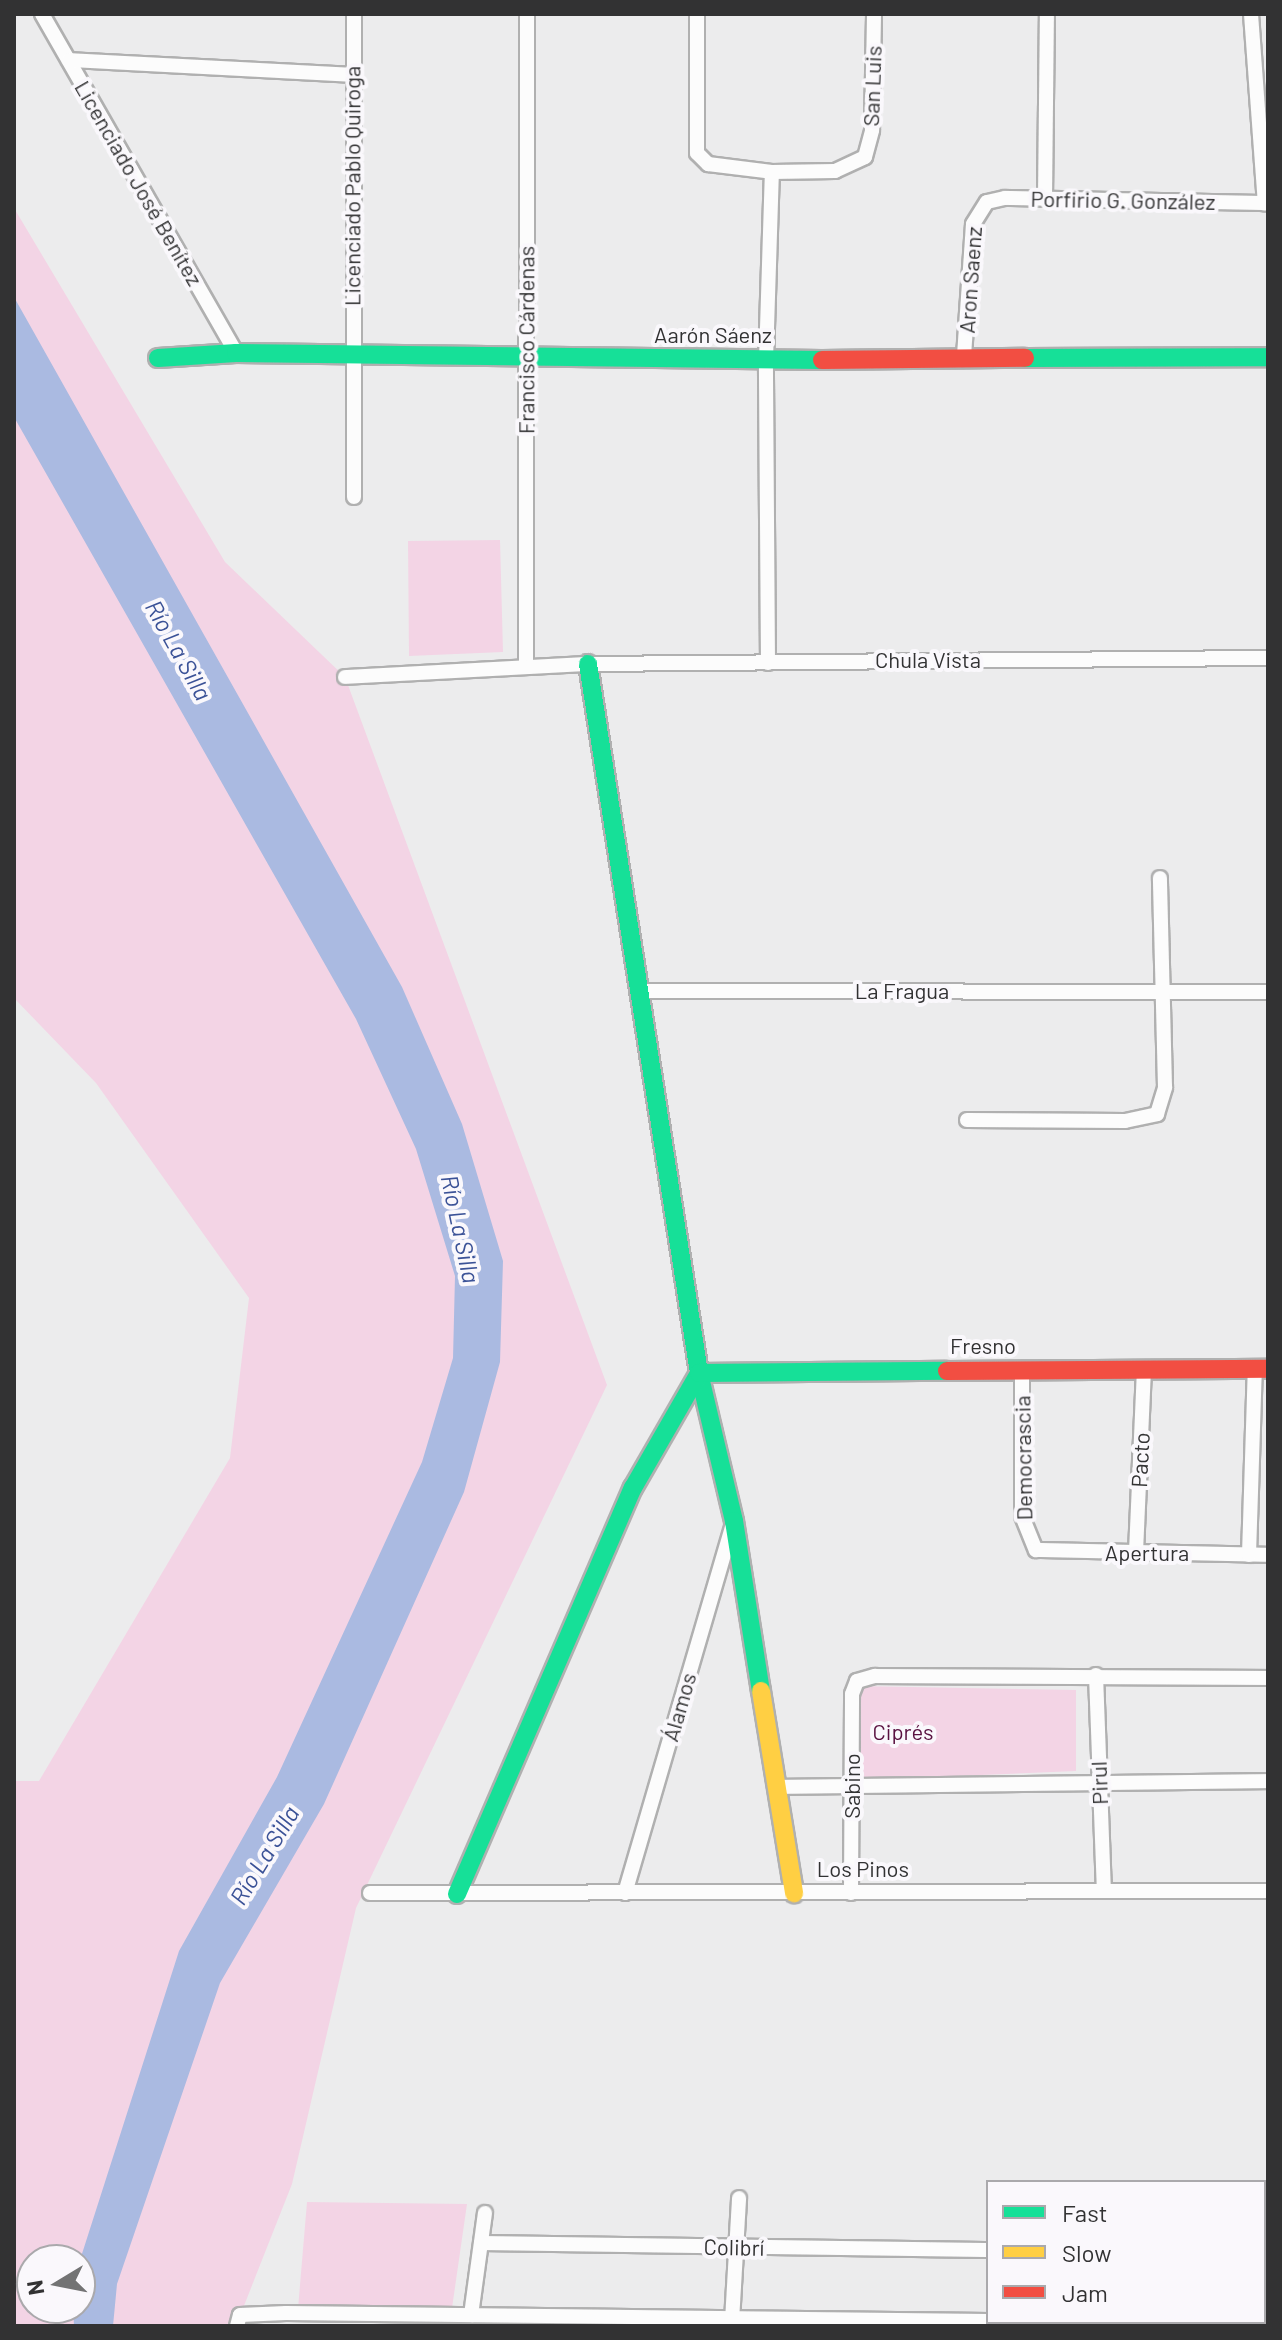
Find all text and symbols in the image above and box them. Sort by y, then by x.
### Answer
street label: San Luis [857,45,887,127]
street label: Licenciado Pablo Quiroga [339,66,365,306]
street label: Licenciado José Benítez [70,76,208,290]
street label: Porfirio G. González [1030,185,1216,215]
street label: Aron Saenz [953,226,987,334]
street label: Francisco Cárdenas [513,246,539,434]
street label: Aarón Sáenz [654,322,772,348]
water label: Río La Silla [140,595,218,705]
street label: Chula Vista [875,647,981,673]
street label: La Fragua [855,978,949,1004]
water label: Río La Silla [435,1172,487,1286]
street label: Fresno [950,1333,1016,1359]
street label: Democrascia [1009,1395,1037,1521]
street label: Pacto [1125,1432,1155,1488]
street label: Apertura [1105,1540,1189,1566]
street label: Álamos [657,1670,701,1744]
park label: Ciprés [872,1719,934,1745]
street label: Sabino [839,1753,865,1819]
street label: Pirul [1085,1761,1113,1805]
water label: Río La Silla [223,1800,305,1910]
street label: Los Pinos [817,1856,909,1882]
legend [986,2180,1266,2324]
text: Fast [1062,2198,1107,2227]
street label: Colibrí [703,2233,765,2261]
text: Slow [1062,2238,1111,2267]
north arrow [16,2244,96,2324]
text: N [20,2278,48,2297]
text: Jam [1062,2278,1108,2307]

